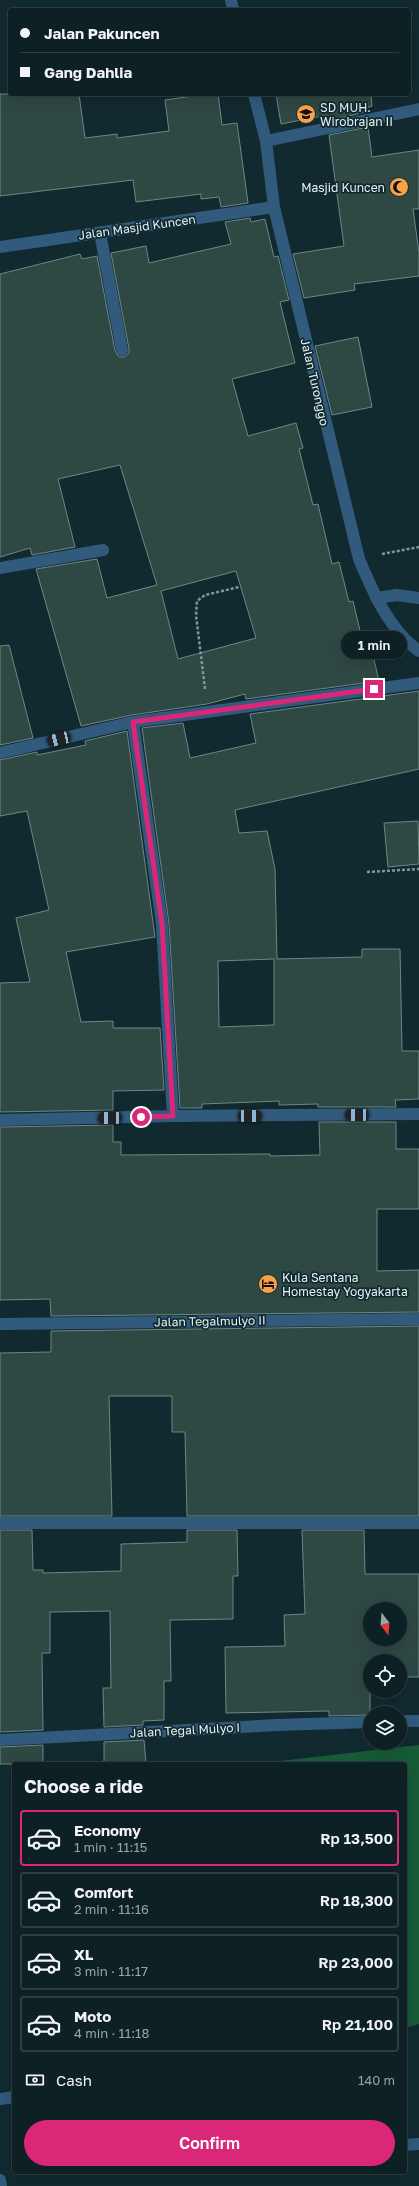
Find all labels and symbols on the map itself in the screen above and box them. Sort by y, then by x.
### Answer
place label: SD MUH. Wirobrajan II [320,100,393,129]
school or university icon: SD MUH. Wirobrajan II [295,103,317,125]
mosque icon: Masjid Kuncen [388,176,410,198]
place label: Masjid Kuncen [301,180,385,195]
street label: Jalan Masjid Kuncen [77,211,197,243]
street label: Jalan Turonggo [298,337,332,427]
callout: 1 min [341,631,407,659]
route end [365,680,383,698]
car [46,730,72,748]
route start [132,1108,150,1126]
car [345,1109,369,1121]
car [238,1110,262,1122]
car [98,1112,122,1124]
place label: Kula Sentana Homestay Yogyakarta [282,1270,408,1299]
hotel icon: Kula Sentana Homestay Yogyakarta [257,1273,279,1295]
street label: Jalan Tegalmulyo II [154,1313,266,1329]
north arrow [363,1602,407,1646]
street label: Jalan Tegal Mulyo I [129,1720,241,1740]

